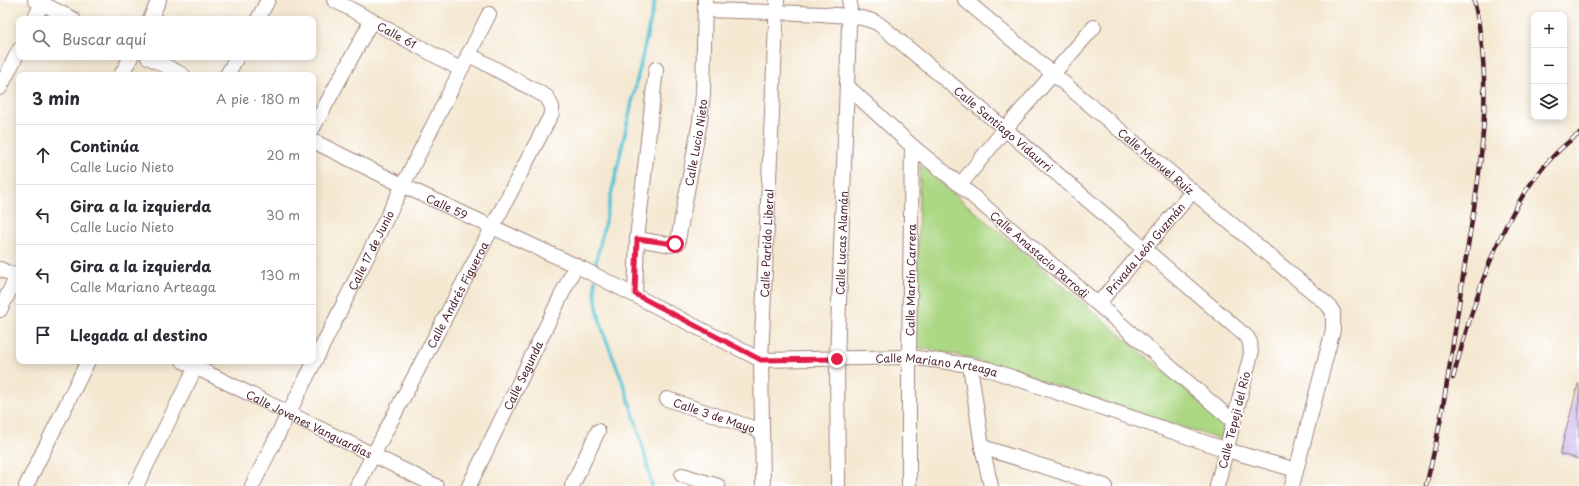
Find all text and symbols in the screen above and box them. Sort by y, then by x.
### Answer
map controls [1531,12,1567,120]
button: + [1531,12,1567,48]
search box [16,16,316,60]
street label: Calle 61 [374,17,420,52]
icon: search [30,27,52,49]
text: Buscar aquí [62,27,146,50]
button: − [1531,48,1567,84]
street label: Calle Santiago Vidaurri [951,82,1057,175]
button: layers [1531,84,1567,120]
text: 3 min [32,85,80,111]
text: A pie · 180 m [216,89,300,108]
street label: Calle Lucio Nieto [680,98,711,187]
street label: Calle Manuel Ruíz [1115,124,1199,198]
text: Continúa [70,134,139,157]
icon: ahead [32,144,54,166]
text: 20 m [266,145,300,164]
text: Calle Lucio Nieto [70,157,174,176]
street label: Calle Partido Liberal [755,188,777,298]
street label: Calle 59 [424,189,471,223]
street label: Calle Lucas Alamán [831,191,852,295]
text: Gira a la izquierda [70,194,211,217]
street label: Privada León Guzmán [1101,199,1188,298]
icon: left [32,204,54,226]
text: 30 m [266,205,300,224]
street label: Calle 17 de Junio [343,207,398,293]
street label: Calle Anastacio Parrodi [987,207,1093,302]
text: Calle Lucio Nieto [70,217,174,236]
street label: Calle Martín Carrera [901,224,919,336]
route start [666,235,684,253]
street label: Calle Andrés Figueroa [422,238,492,351]
text: Gira a la izquierda [70,254,211,277]
icon: left [32,264,54,286]
text: 130 m [261,265,300,284]
text: Calle Mariano Arteaga [70,277,216,296]
text: Llegada al destino [70,323,208,346]
icon: arrive [32,324,54,346]
street label: Calle Segunda [499,338,547,413]
street label: Calle Mariano Arteaga [875,348,1000,380]
route end [828,350,846,368]
street label: Calle Tepeji del Río [1214,370,1254,470]
street label: Calle Jovenes Vanguardias [243,385,375,462]
street label: Calle 3 de Mayo [671,393,758,437]

